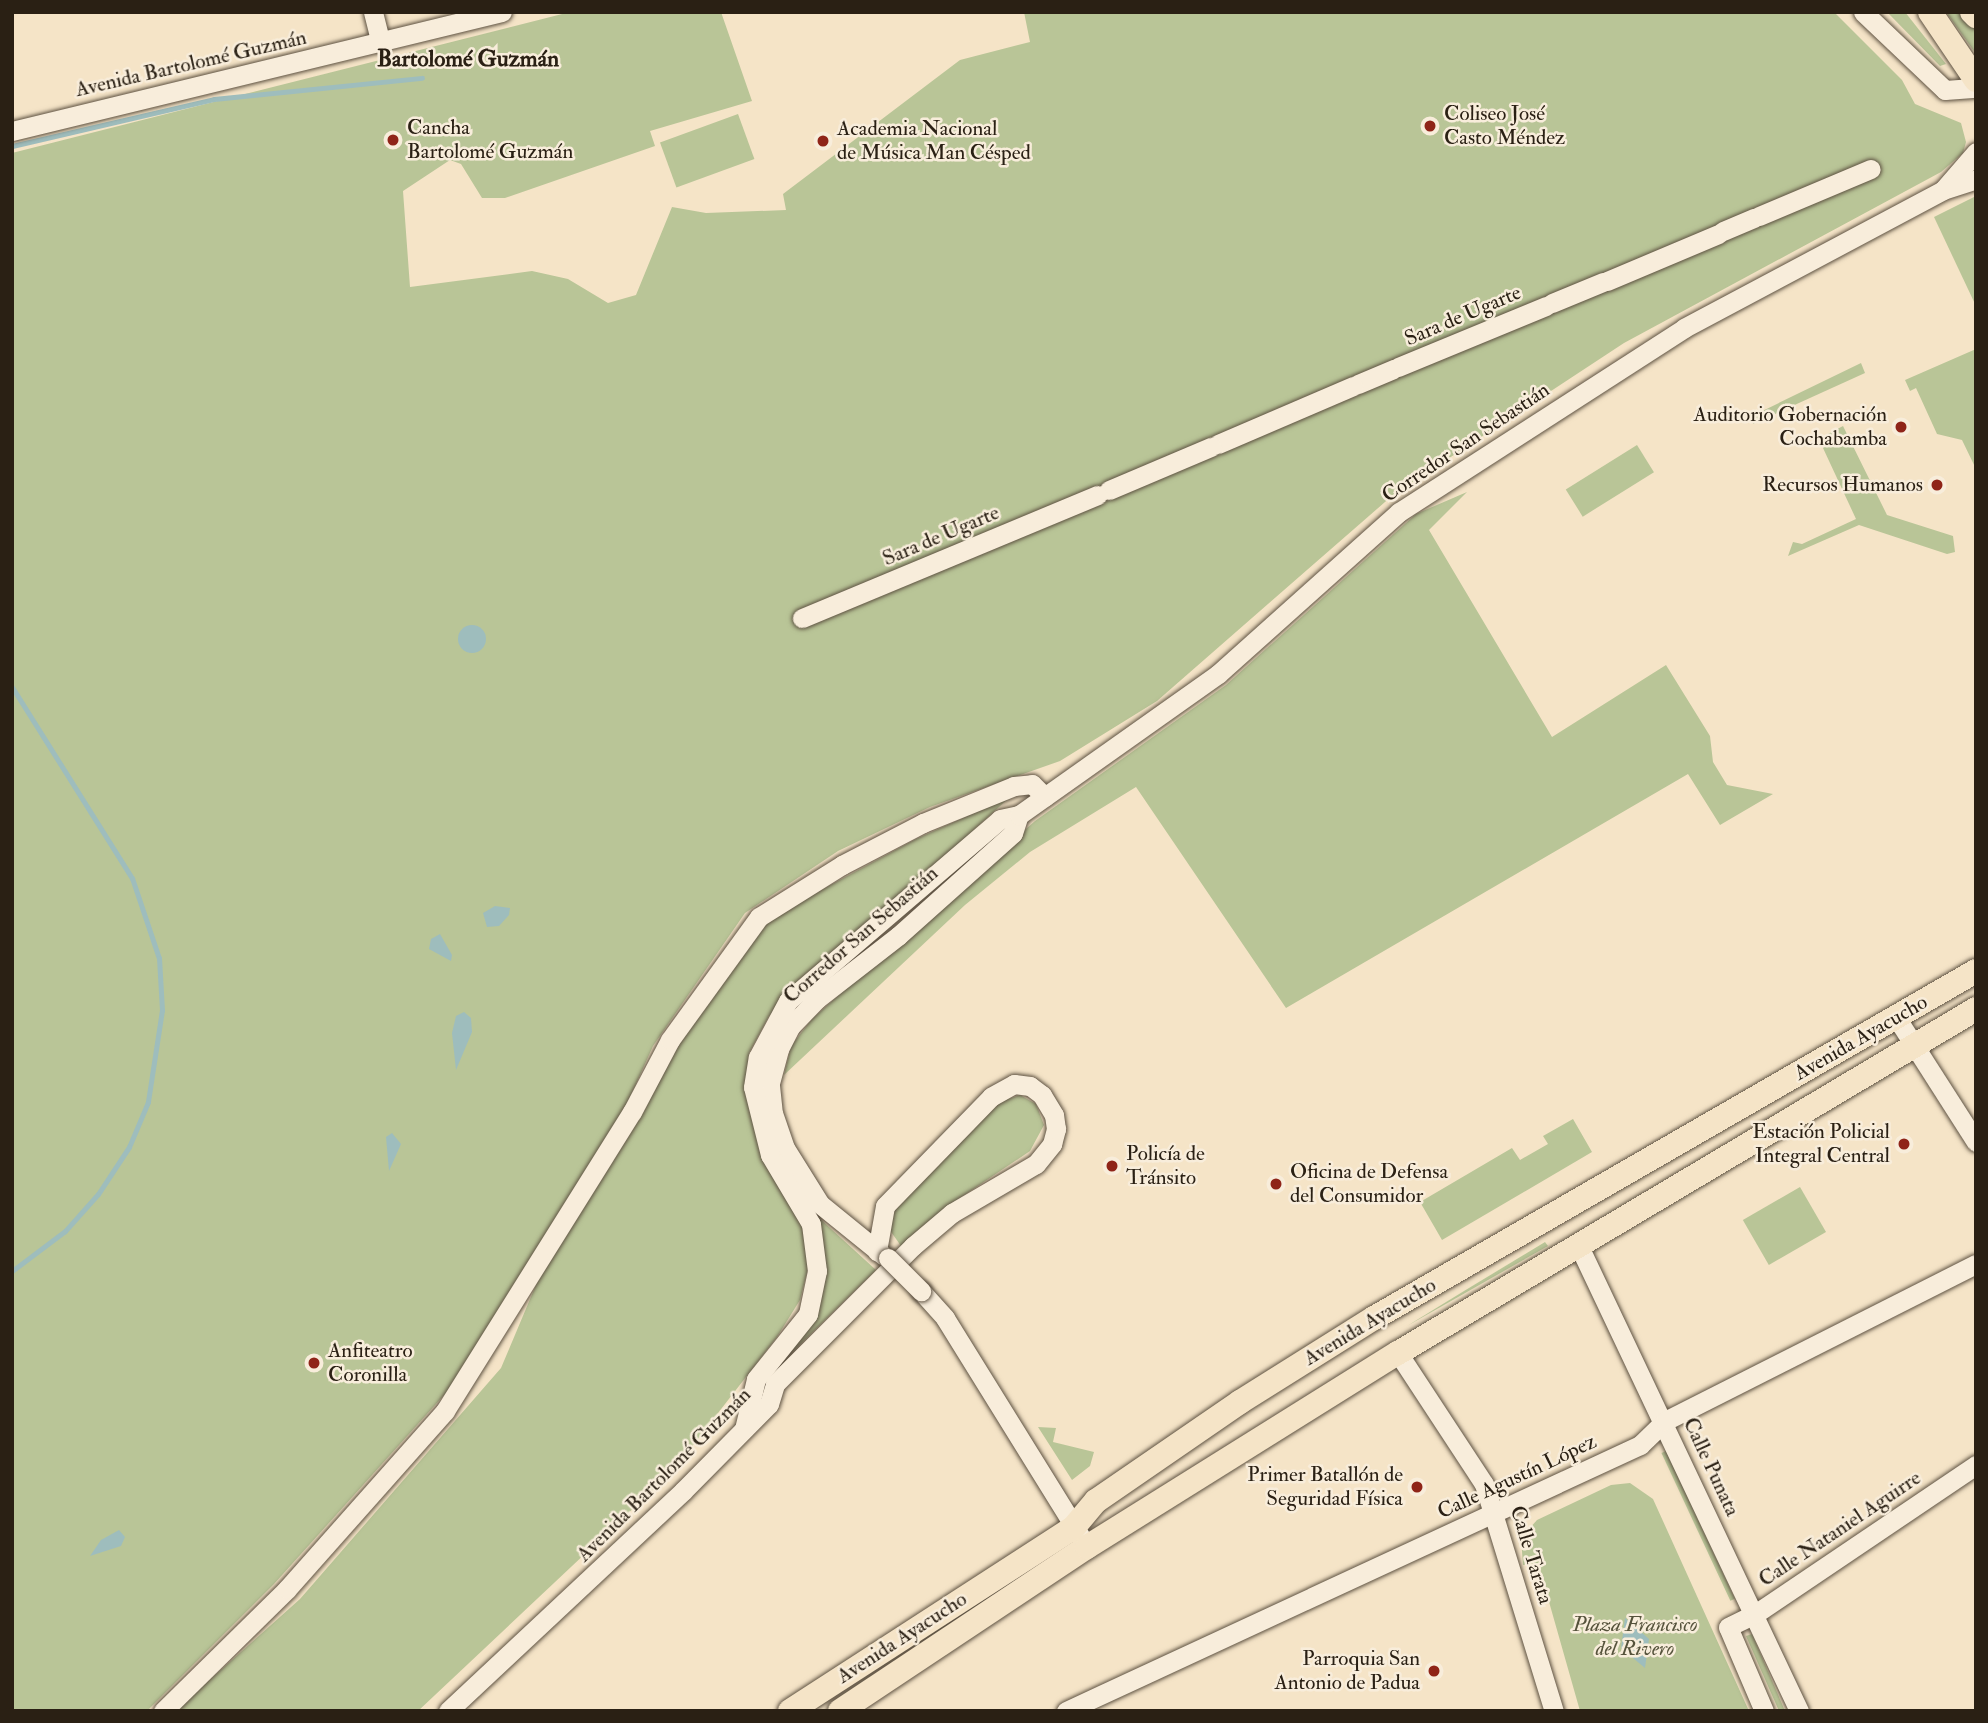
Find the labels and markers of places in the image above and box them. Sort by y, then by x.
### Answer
place label: Coliseo José Casto Méndez [1444,101,1565,151]
place label: Cancha Bartolomé Guzmán [407,115,573,165]
place label: Academia Nacional de Música Man Césped [837,116,1031,166]
marker: Coliseo José Casto Méndez [1422,118,1438,134]
marker: Cancha Bartolomé Guzmán [385,132,401,148]
marker: Academia Nacional de Música Man Césped [815,133,831,149]
place label: Auditorio Gobernación Cochabamba [1693,402,1887,452]
marker: Auditorio Gobernación Cochabamba [1893,419,1909,435]
place label: Recursos Humanos [1762,472,1923,498]
marker: Recursos Humanos [1929,477,1945,493]
place label: Estación Policial Integral Central [1752,1119,1890,1169]
marker: Estación Policial Integral Central [1896,1136,1912,1152]
place label: Policía de Tránsito [1126,1141,1205,1191]
marker: Policía de Tránsito [1104,1158,1120,1174]
place label: Oficina de Defensa del Consumidor [1290,1159,1448,1209]
marker: Oficina de Defensa del Consumidor [1268,1176,1284,1192]
place label: Anfiteatro Coronilla [328,1338,413,1388]
marker: Anfiteatro Coronilla [306,1355,322,1371]
place label: Primer Batallón de Seguridad Física [1247,1462,1403,1512]
marker: Primer Batallón de Seguridad Física [1409,1479,1425,1495]
place label: Parroquia San Antonio de Padua [1274,1646,1420,1696]
marker: Parroquia San Antonio de Padua [1426,1663,1442,1679]

